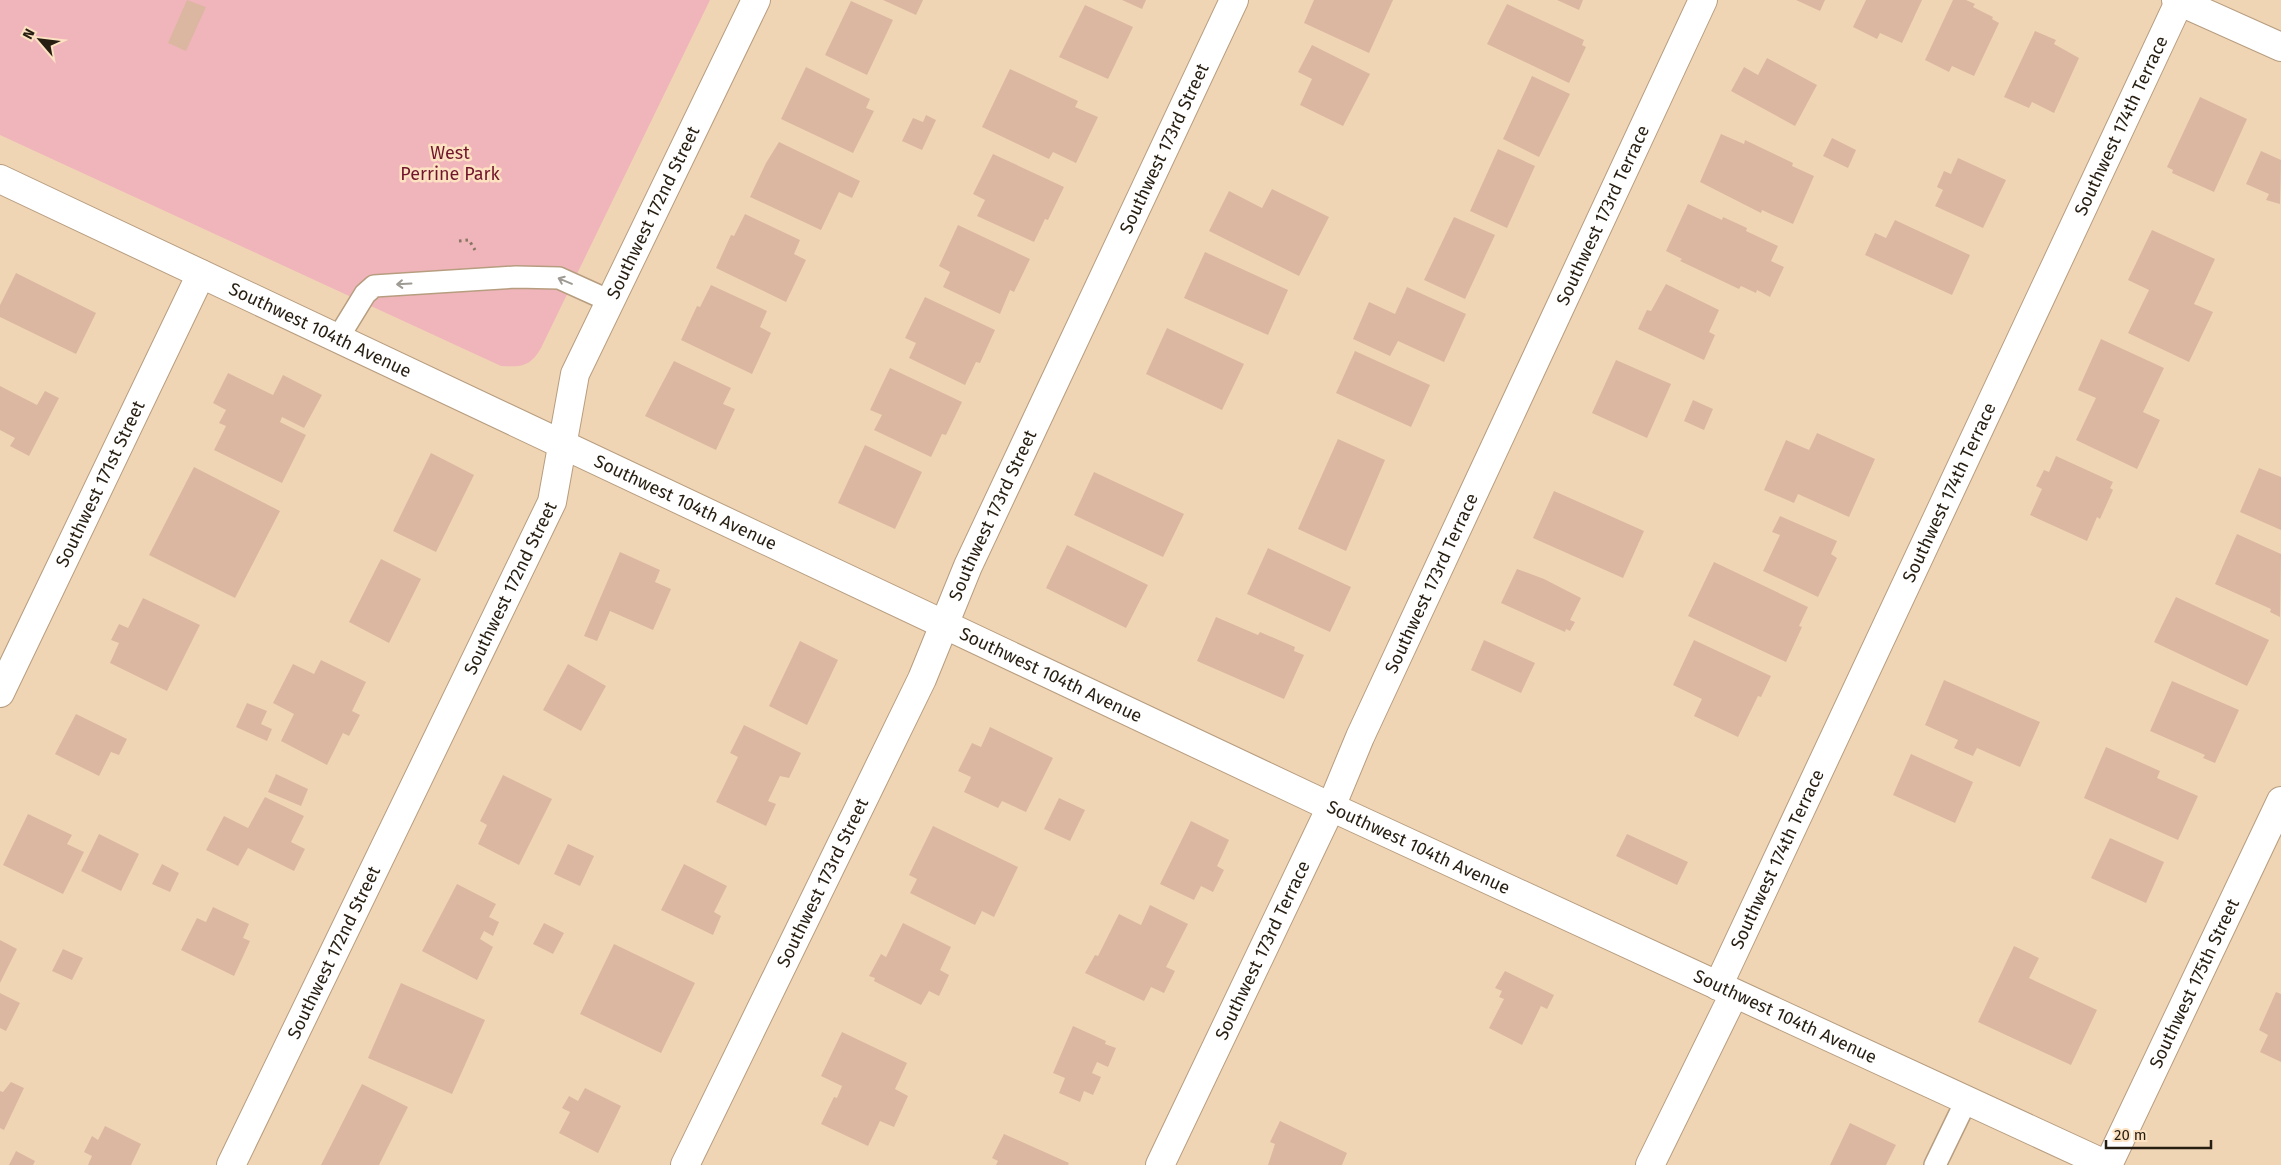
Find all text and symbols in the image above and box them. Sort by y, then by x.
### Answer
north arrow [15,15,65,65]
text: N [19,26,39,42]
street label: Southwest 174th Terrace [2070,32,2173,219]
street label: Southwest 173rd Street [1115,59,1214,237]
street label: Southwest 172nd Street [602,122,705,303]
street label: Southwest 173rd Terrace [1551,122,1654,309]
park label: West Perrine Park [400,142,500,185]
one-way arrow [558,276,573,286]
street label: Southwest 104th Avenue [225,278,415,383]
one-way arrow [396,279,412,288]
street label: Southwest 171st Street [51,397,150,571]
street label: Southwest 174th Terrace [1898,399,2001,586]
street label: Southwest 173rd Street [944,426,1042,604]
street label: Southwest 104th Avenue [591,450,780,555]
street label: Southwest 173rd Terrace [1380,490,1483,677]
street label: Southwest 172nd Street [459,497,562,678]
street label: Southwest 104th Avenue [956,622,1146,727]
street label: Southwest 174th Terrace [1726,766,1829,953]
street label: Southwest 173rd Street [772,794,873,971]
street label: Southwest 104th Avenue [1323,796,1514,899]
street label: Southwest 173rd Terrace [1210,857,1315,1043]
street label: Southwest 172nd Street [283,862,385,1043]
street label: Southwest 175th Street [2145,895,2244,1072]
street label: Southwest 104th Avenue [1690,965,1880,1068]
scale bar [2106,1118,2211,1150]
text: 20 m [2114,1126,2147,1144]

